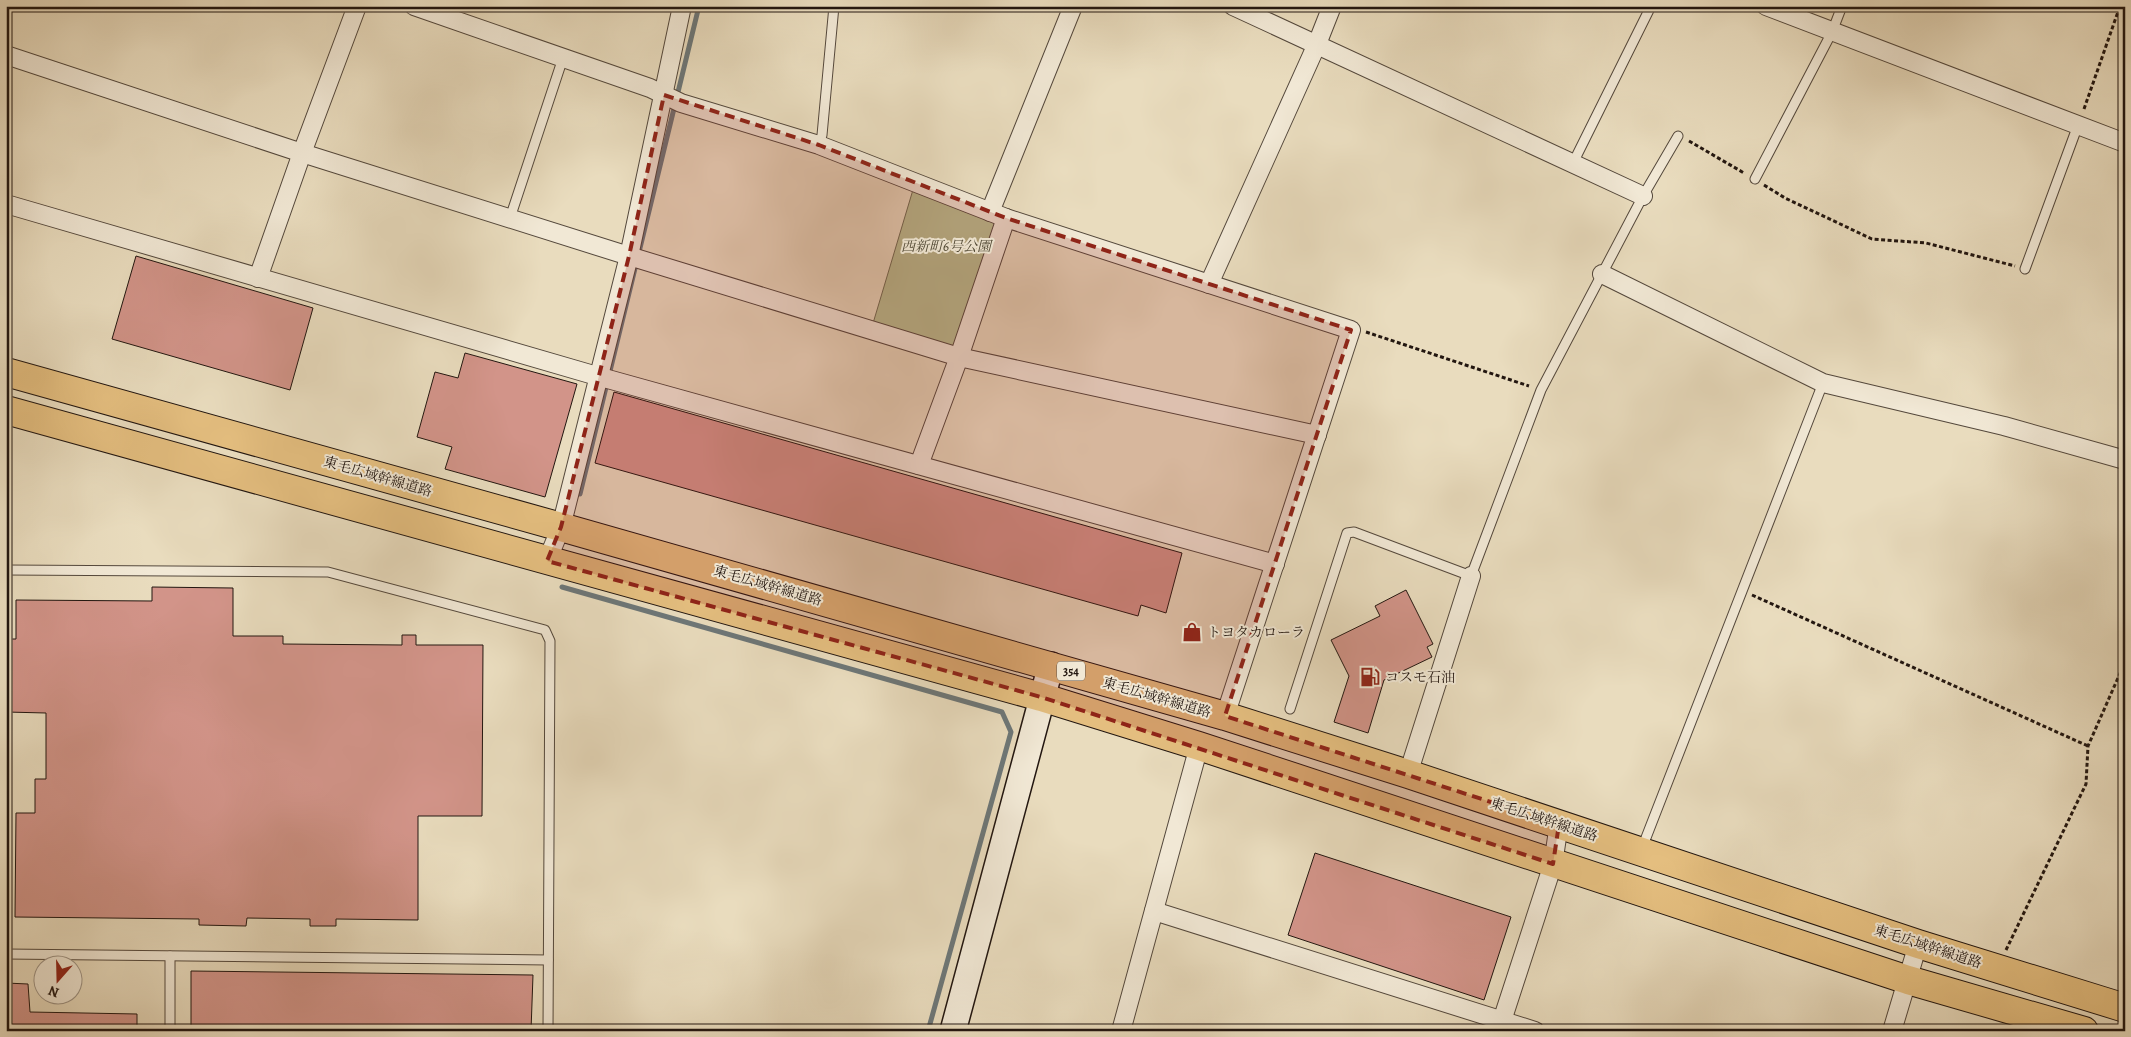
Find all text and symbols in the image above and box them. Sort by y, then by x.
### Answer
park label: 西新町6号公園 [901,237,993,256]
street label: 東毛広域幹線道路 [321,452,434,501]
street label: 東毛広域幹線道路 [711,561,824,610]
shop icon: トヨタカローラ [1181,621,1203,643]
place label: トヨタカローラ [1207,623,1305,642]
road number: 354 [1057,661,1085,680]
fuel station icon: コスモ石油 [1359,666,1381,688]
place label: コスモ石油 [1385,668,1455,687]
street label: 東毛広域幹線道路 [1100,673,1213,722]
street label: 東毛広域幹線道路 [1488,793,1600,846]
street label: 東毛広域幹線道路 [1872,920,1984,973]
north arrow [32,954,82,1004]
text: N [46,981,62,1002]

